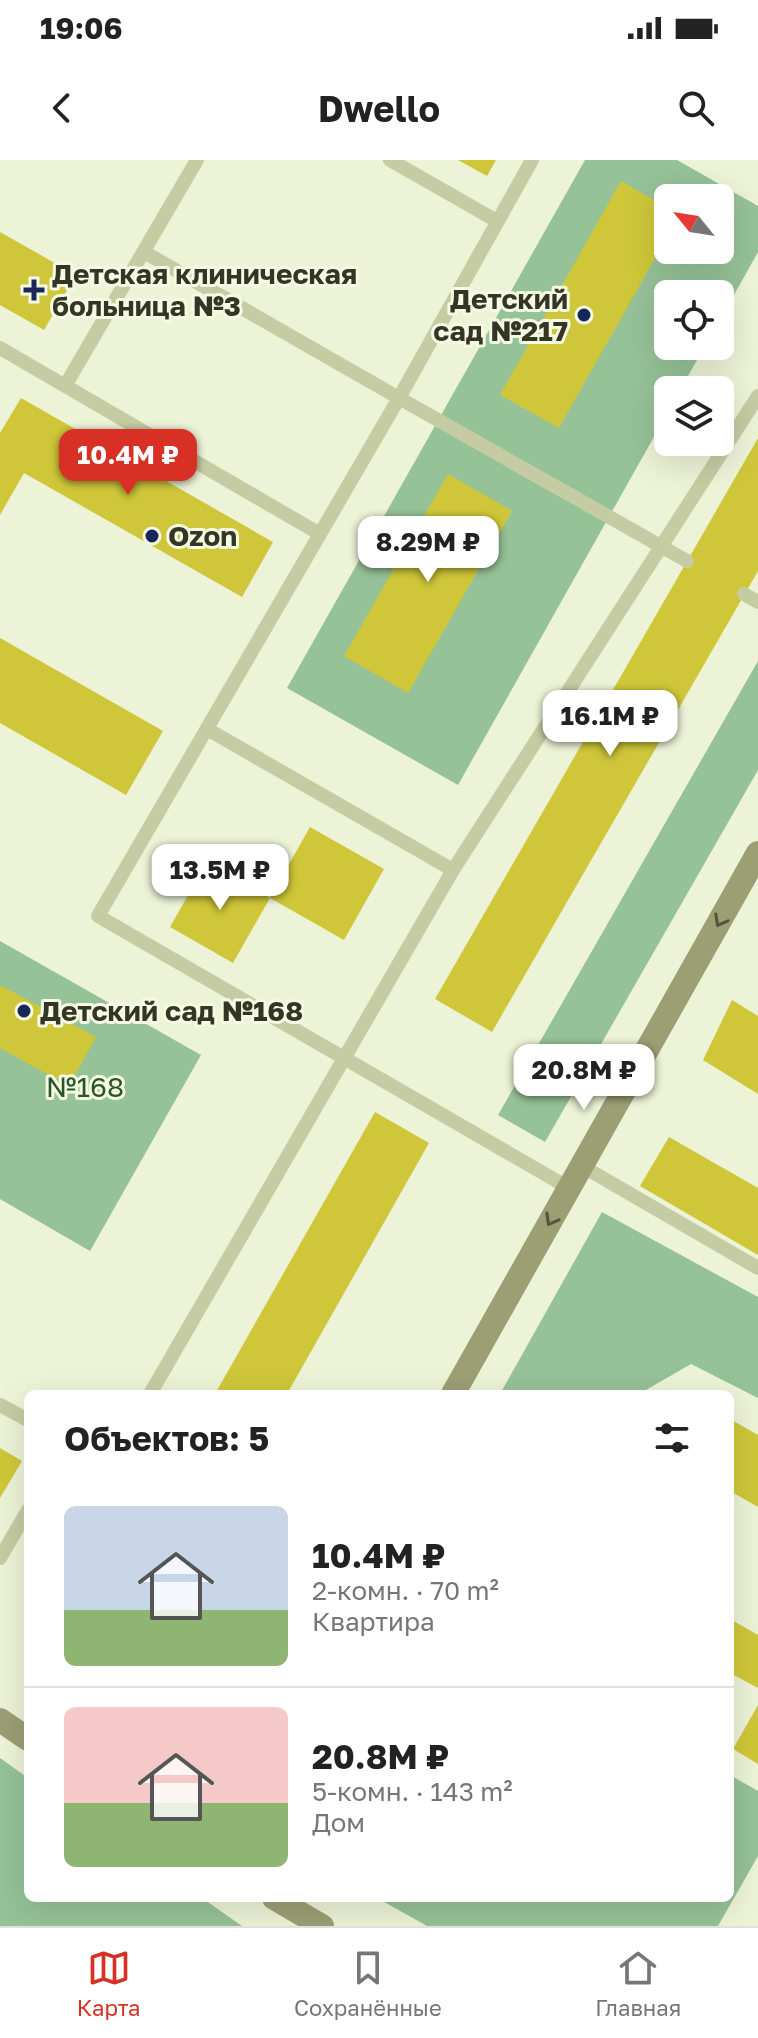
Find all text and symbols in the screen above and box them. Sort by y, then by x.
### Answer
text: 19:06 [40,10,123,46]
icon: back [40,86,84,130]
icon: search [674,86,718,130]
text: Dwello [318,87,440,130]
north arrow [654,184,734,264]
map controls [654,184,734,456]
place label: Детская клиническая больница №3 [52,257,357,322]
marker: Детская клиническая больница №3 [23,279,45,301]
button: locate [654,280,734,360]
place label: Детский сад №217 [433,282,568,347]
marker: Детский сад №217 [575,306,593,324]
button: layers [654,376,734,456]
pin: 10.4M ₽ [54,429,202,497]
text: 10.4M ₽ [77,439,179,470]
pin: 8.29M ₽ [354,516,502,584]
place label: Ozon [168,519,237,552]
text: 8.29M ₽ [376,526,480,557]
marker: Ozon [143,527,161,545]
pin: 16.1M ₽ [536,690,684,758]
text: 16.1M ₽ [561,700,659,731]
pin: 13.5M ₽ [146,844,294,912]
text: 13.5M ₽ [170,854,270,885]
one-way arrow [714,912,730,927]
place label: Детский сад №168 [40,994,303,1027]
marker: Детский сад №168 [15,1002,33,1020]
pin: 20.8M ₽ [510,1044,658,1112]
text: 20.8M ₽ [532,1054,636,1085]
park label: №168 [46,1070,124,1103]
one-way arrow [545,1212,560,1227]
icon: filters [650,1416,694,1460]
text: Объектов: 5 [64,1418,269,1458]
text: 10.4M ₽ [312,1535,445,1575]
icon: home [128,1538,224,1634]
text: 2-комн. · 70 m² [312,1575,499,1606]
text: Квартира [312,1606,435,1637]
text: 20.8M ₽ [312,1736,449,1776]
icon: home [128,1739,224,1835]
text: 5-комн. · 143 m² [312,1776,513,1807]
text: Дом [312,1807,365,1838]
tab: Карта [77,1946,140,2021]
tab: Сохранённые [294,1946,442,2021]
tab: Главная [595,1946,681,2021]

